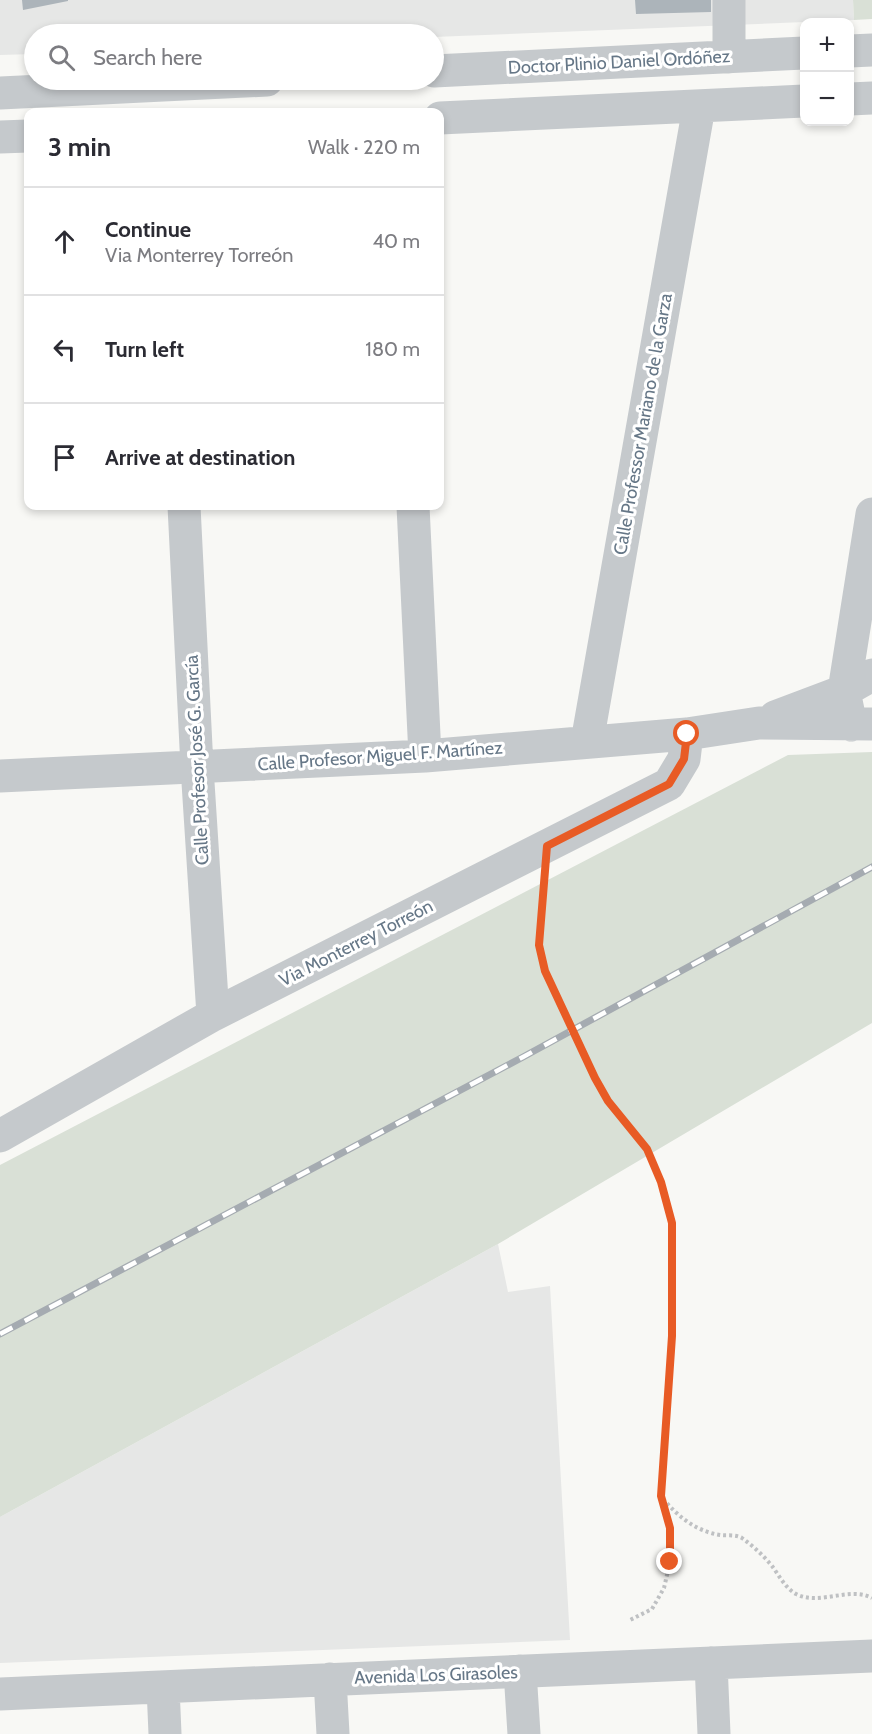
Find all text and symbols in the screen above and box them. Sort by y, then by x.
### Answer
map controls [800,18,854,126]
button: + [800,18,854,72]
search box [24,24,444,90]
icon: search [45,41,78,74]
text: Search here [93,44,202,71]
street label: Doctor Plinio Daniel Ordóñez [507,45,731,79]
button: − [800,72,854,126]
text: 3 min [48,131,111,163]
text: Walk · 220 m [308,135,420,159]
text: Continue [105,216,191,243]
icon: ahead [48,225,81,258]
text: 40 m [372,229,420,253]
text: Via Monterrey Torreón [105,243,293,267]
street label: Calle Professor Mariano de la Garza [609,291,677,557]
icon: left [48,333,81,366]
text: Turn left [105,336,184,363]
text: 180 m [365,337,420,361]
icon: arrive [48,441,81,474]
text: Arrive at destination [105,444,295,471]
street label: Calle Profesor José G. García [180,654,213,866]
route start [673,720,699,746]
street label: Calle Profesor Miguel F. Martínez [257,736,504,776]
street label: Via Monterrey Torreón [275,895,437,991]
route end [656,1548,682,1574]
street label: Avenida Los Girasoles [354,1661,518,1689]

